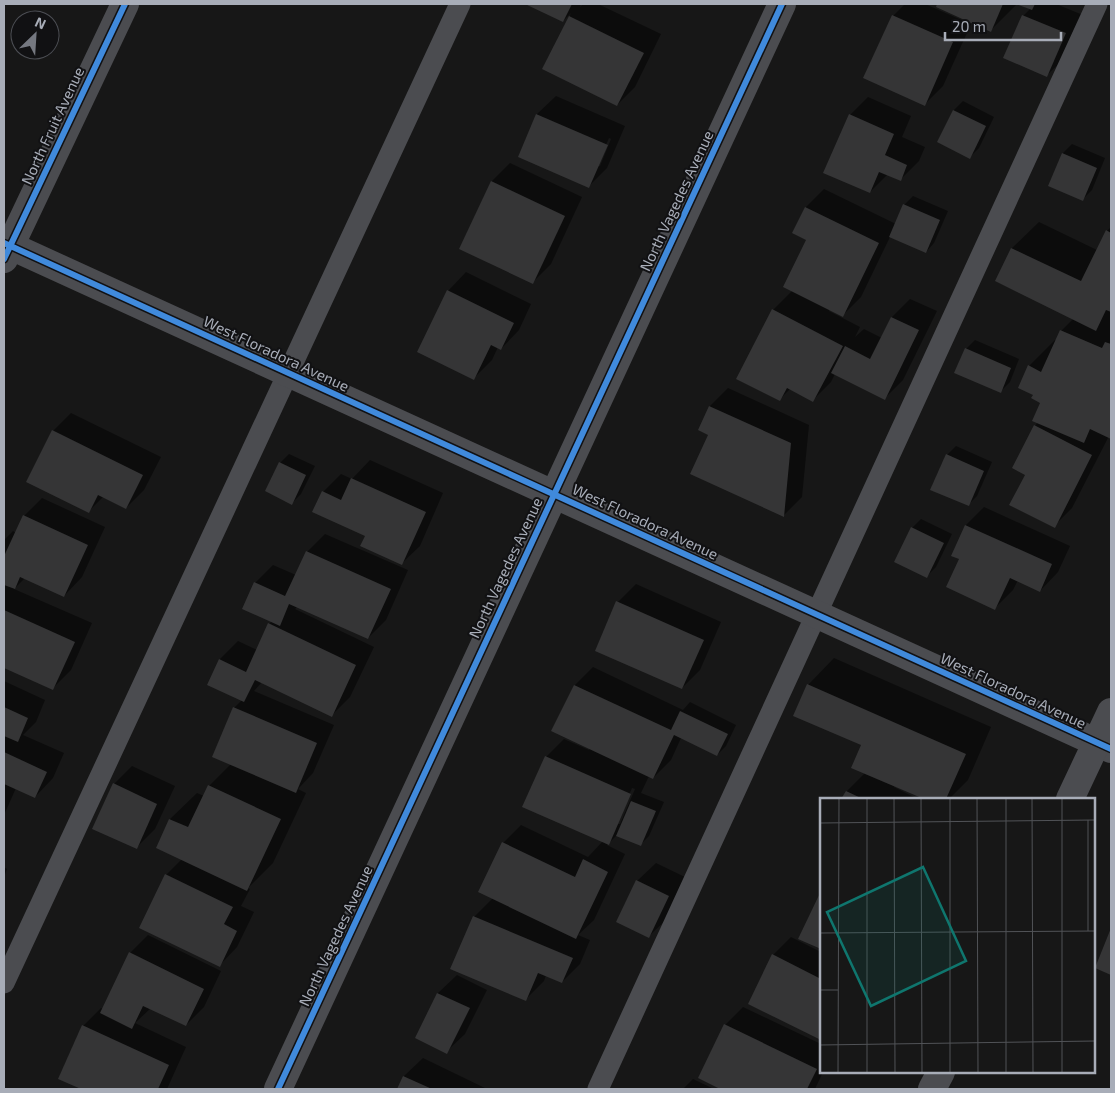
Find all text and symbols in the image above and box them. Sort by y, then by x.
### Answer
north arrow [10,10,60,60]
scale bar [945,10,1061,42]
text: N [33,13,49,33]
text: 20 m [952,17,986,35]
street label: North Fruit Avenue [17,64,87,187]
street label: North Vagedes Avenue [636,127,717,274]
street label: West Floradora Avenue [201,311,352,395]
street label: West Floradora Avenue [570,479,721,563]
street label: North Vagedes Avenue [465,494,546,641]
street label: West Floradora Avenue [938,648,1089,732]
inset map [820,798,1095,1073]
street label: North Vagedes Avenue [295,862,376,1009]

